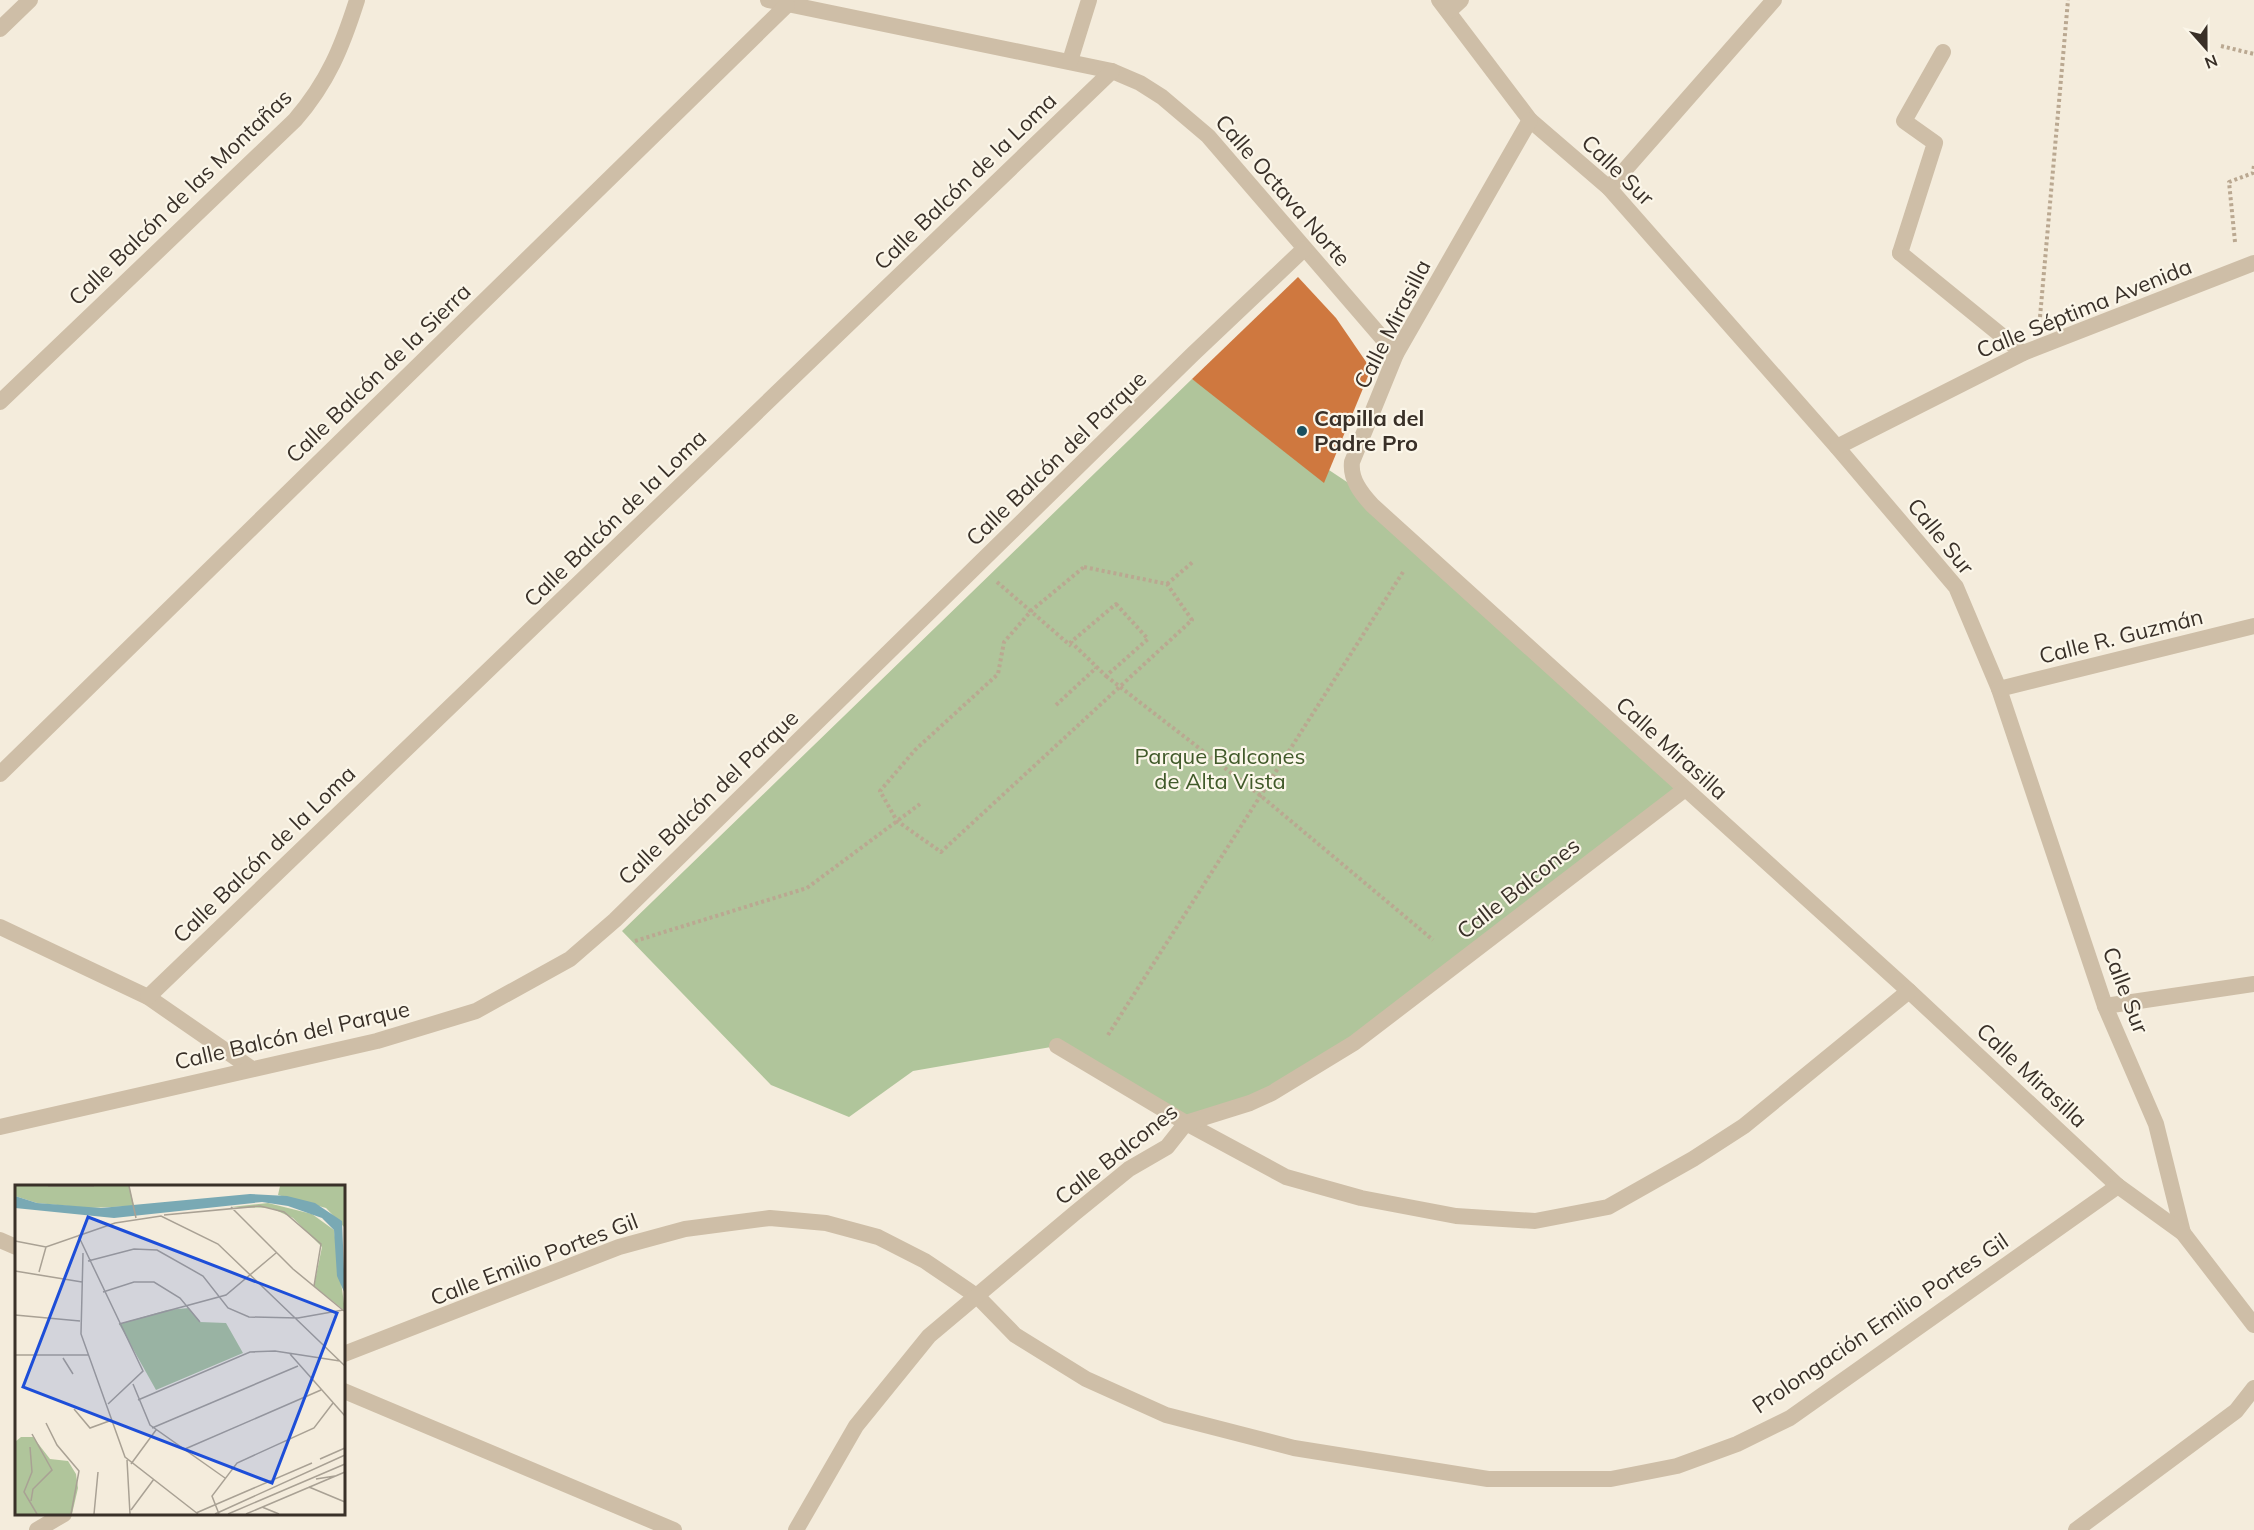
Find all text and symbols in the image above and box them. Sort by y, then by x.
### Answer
north arrow [2176,18,2236,78]
text: N [2202,51,2221,74]
street label: Calle Balcón de las Montañas [63,83,297,311]
street label: Calle Balcón de la Loma [868,86,1062,276]
street label: Calle Octava Norte [1209,108,1357,272]
street label: Calle Sur [1576,129,1660,211]
street label: Calle Séptima Avenida [1972,252,2196,364]
street label: Calle Mirasilla [1348,255,1436,393]
street label: Calle Balcón de la Sierra [280,277,476,469]
street label: Calle Balcón del Parque [960,365,1152,551]
place label: Capilla del Padre Pro [1314,404,1424,457]
street label: Calle Balcón de la Loma [518,423,712,613]
marker: Capilla del Padre Pro [1295,424,1309,438]
street label: Calle Sur [1902,492,1980,580]
street label: Calle R. Guzmán [2036,602,2206,670]
street label: Calle Mirasilla [1610,690,1734,806]
street label: Calle Balcón del Parque [612,704,804,890]
park label: Parque Balcones de Alta Vista [1135,742,1305,795]
street label: Calle Balcón de la Loma [167,759,361,949]
street label: Calle Balcones [1451,831,1585,945]
street label: Calle Sur [2097,943,2155,1037]
street label: Calle Balcón del Parque [172,994,412,1076]
street label: Calle Mirasilla [1971,1017,2093,1133]
street label: Calle Balcones [1049,1097,1183,1211]
inset map [15,1185,345,1515]
street label: Calle Emilio Portes Gil [426,1206,642,1312]
street label: Prolongación Emilio Portes Gil [1747,1227,2013,1419]

